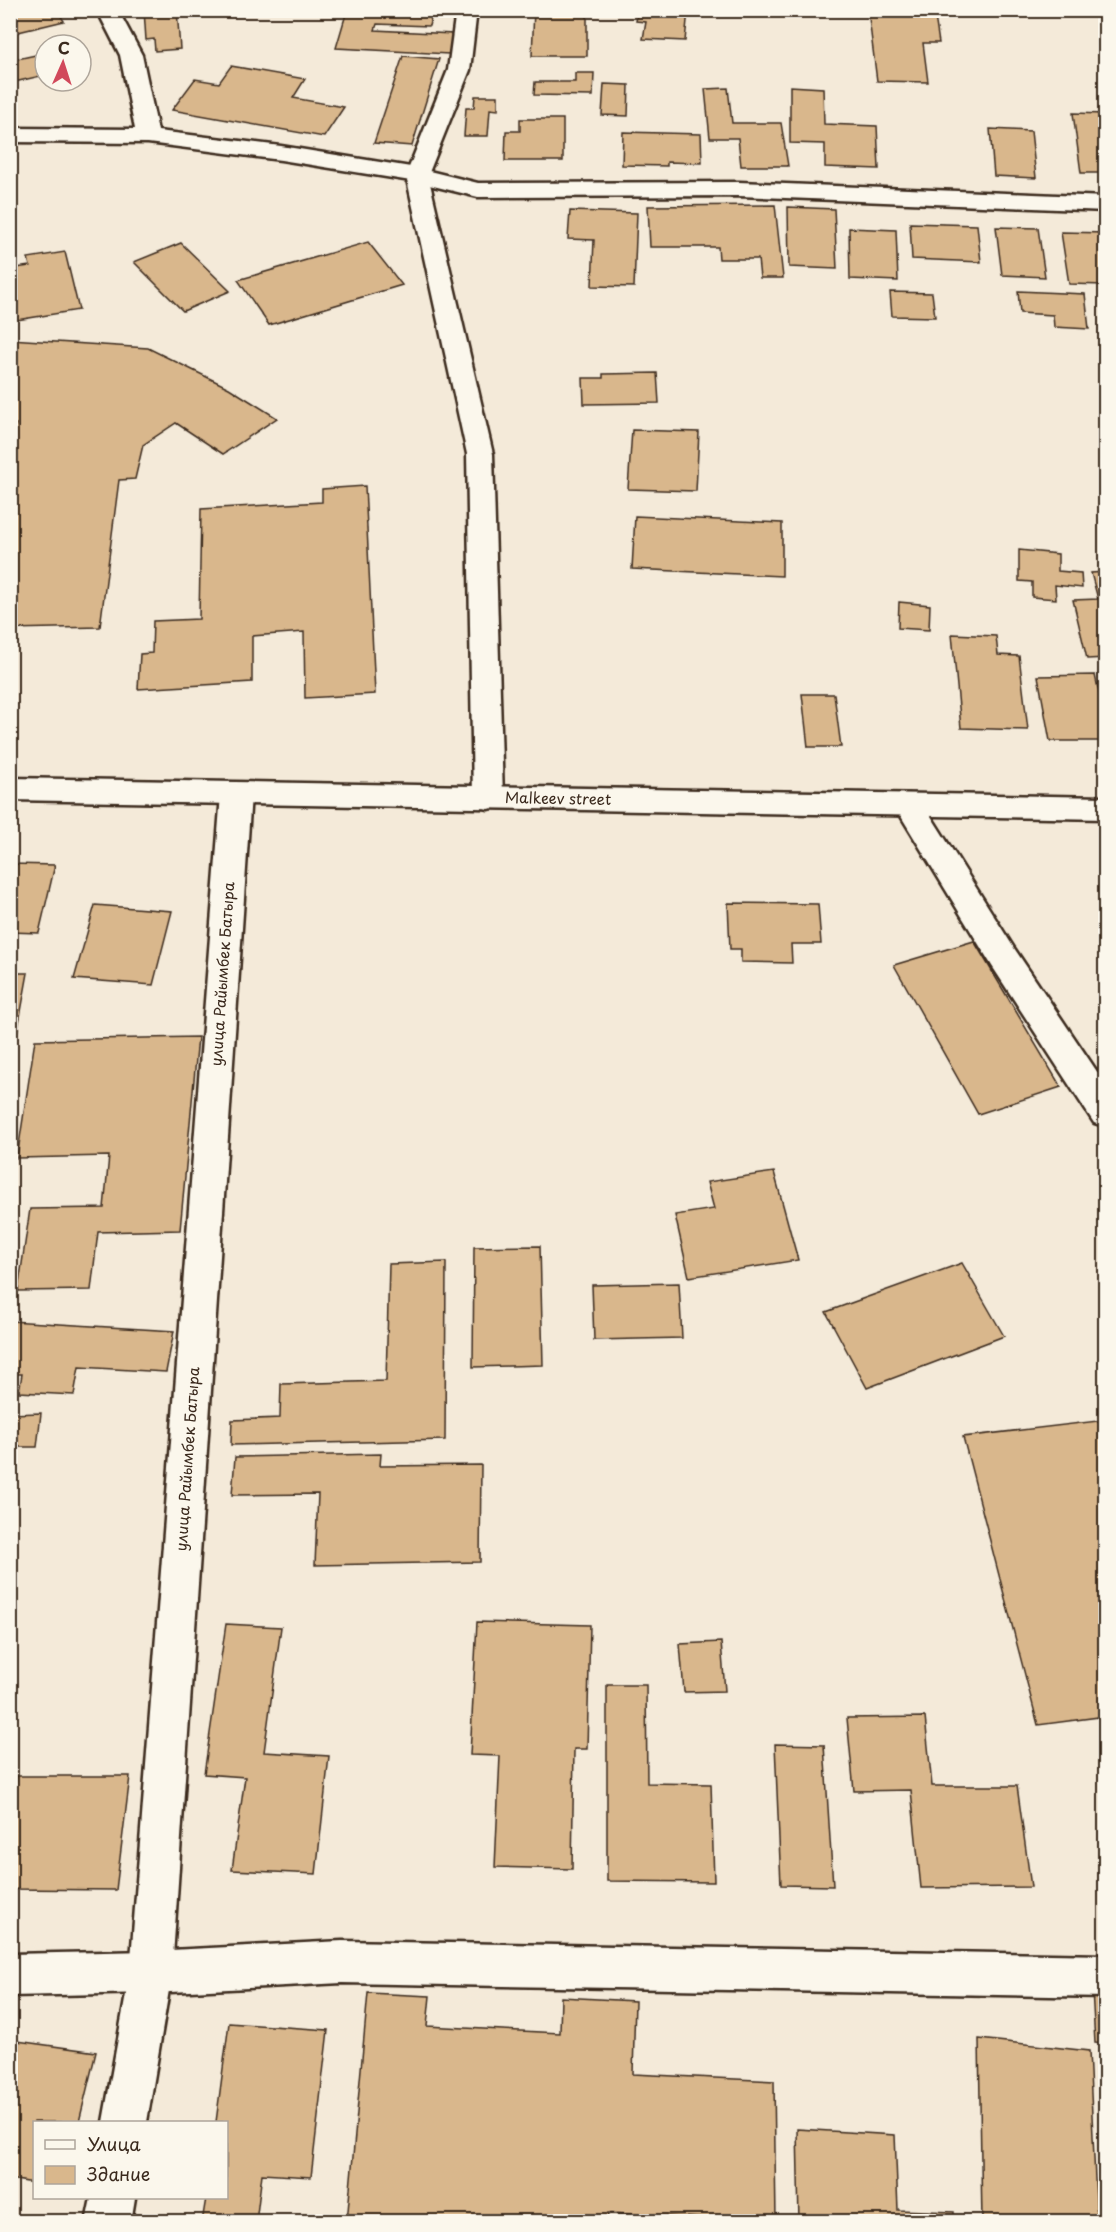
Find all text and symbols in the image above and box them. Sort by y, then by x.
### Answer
north arrow [33,33,93,93]
text: С [57,35,70,59]
street label: Malkeev street [505,785,611,810]
street label: улица Райымбек Батыра [204,880,239,1067]
street label: улица Райымбек Батыра [169,1365,204,1552]
legend [33,2121,228,2199]
text: Улица [87,2130,141,2157]
text: Здание [87,2160,150,2187]

